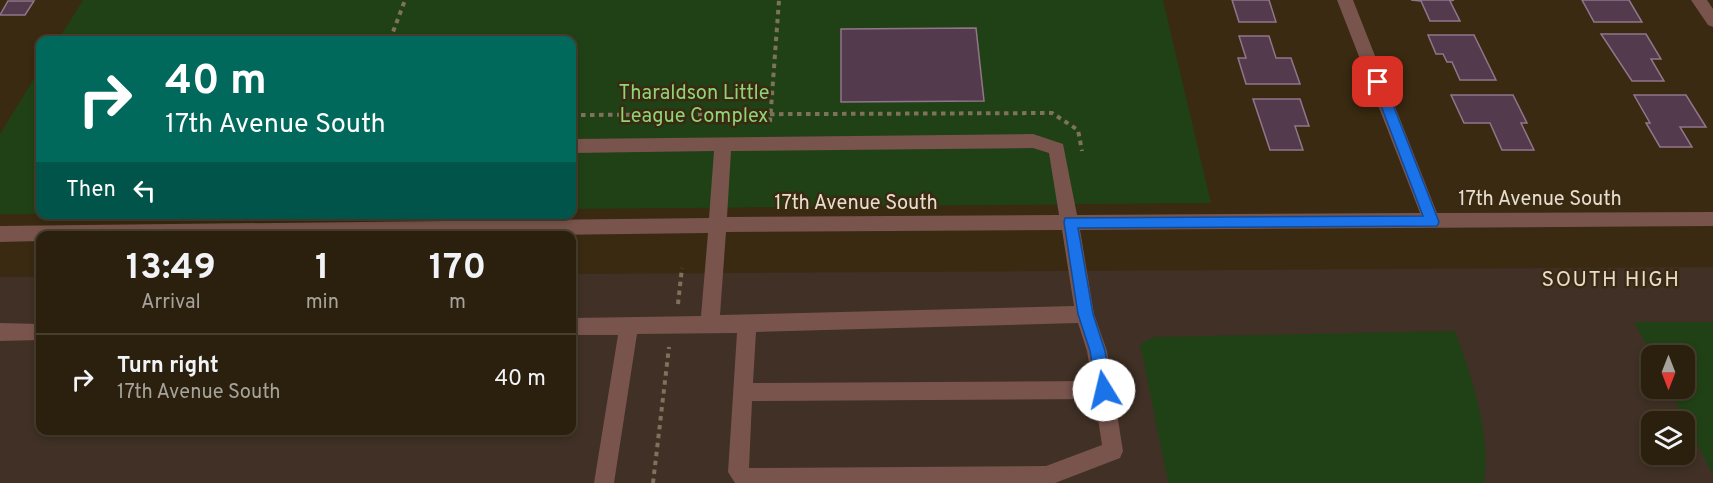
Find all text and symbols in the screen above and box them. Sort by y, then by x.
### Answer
text: 40 m [165,56,267,109]
pin [1352,56,1403,107]
icon: right [66,60,144,138]
icon: arrive [1361,65,1394,98]
park label: Tharaldson Little League Complex [618,81,770,130]
text: 17th Avenue South [165,108,386,142]
icon: left [128,174,161,207]
text: Then [66,177,116,204]
street label: 17th Avenue South [1458,187,1622,213]
street label: 17th Avenue South [774,191,938,217]
text: 13:49 [126,246,216,292]
text: 1 [315,246,330,292]
text: 170 [429,246,486,292]
district label: SOUTH HIGH [1542,267,1680,294]
text: Arrival [141,290,201,316]
text: min [306,290,339,316]
text: m [449,290,466,316]
north arrow [1641,345,1695,399]
map controls [1641,345,1695,465]
text: Turn right [117,353,219,380]
position arrow [1072,358,1136,422]
icon: right [66,363,99,396]
text: 40 m [494,366,546,393]
text: 17th Avenue South [117,380,281,406]
button: layers [1641,411,1695,465]

